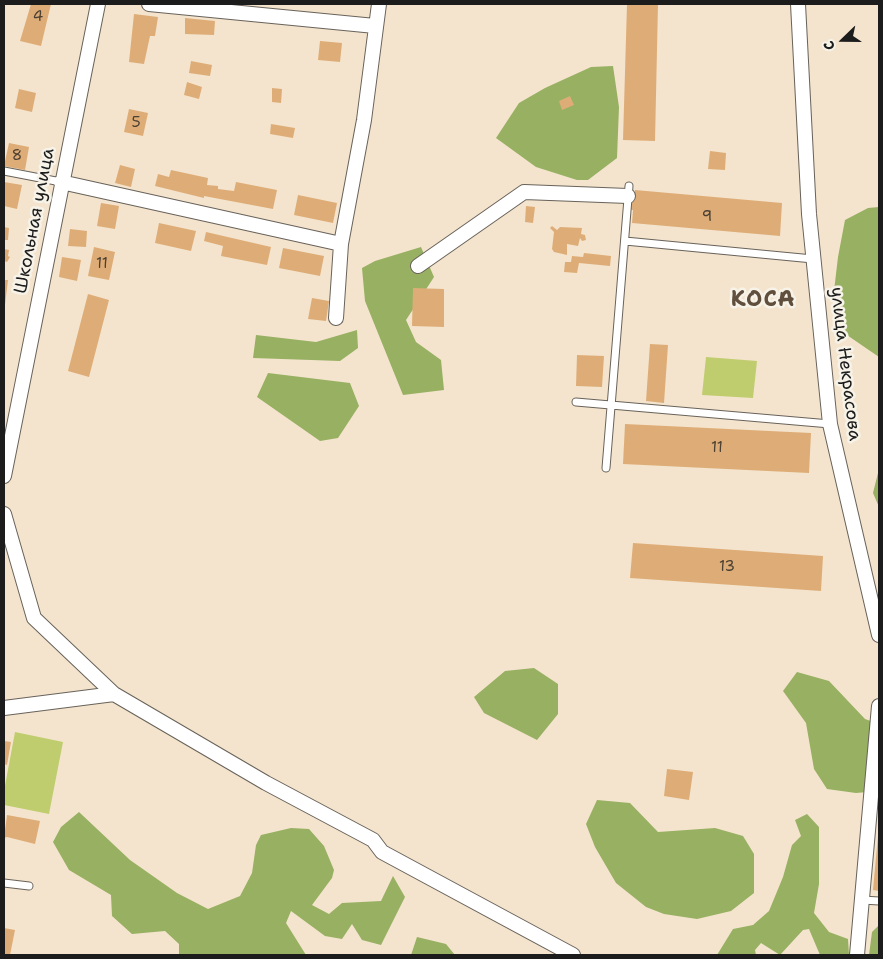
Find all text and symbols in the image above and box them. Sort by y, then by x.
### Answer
house number: 4 [33,8,43,26]
north arrow [818,15,868,65]
text: С [819,38,839,53]
house number: 5 [131,114,141,132]
street label: Школьная улица [10,146,60,296]
house number: 8 [12,147,22,165]
house number: 9 [702,208,712,226]
house number: 11 [96,255,108,273]
street label: улица Некрасова [825,286,865,442]
district label: КОСА [730,287,796,313]
house number: 11 [711,439,723,457]
house number: 13 [719,558,735,576]

